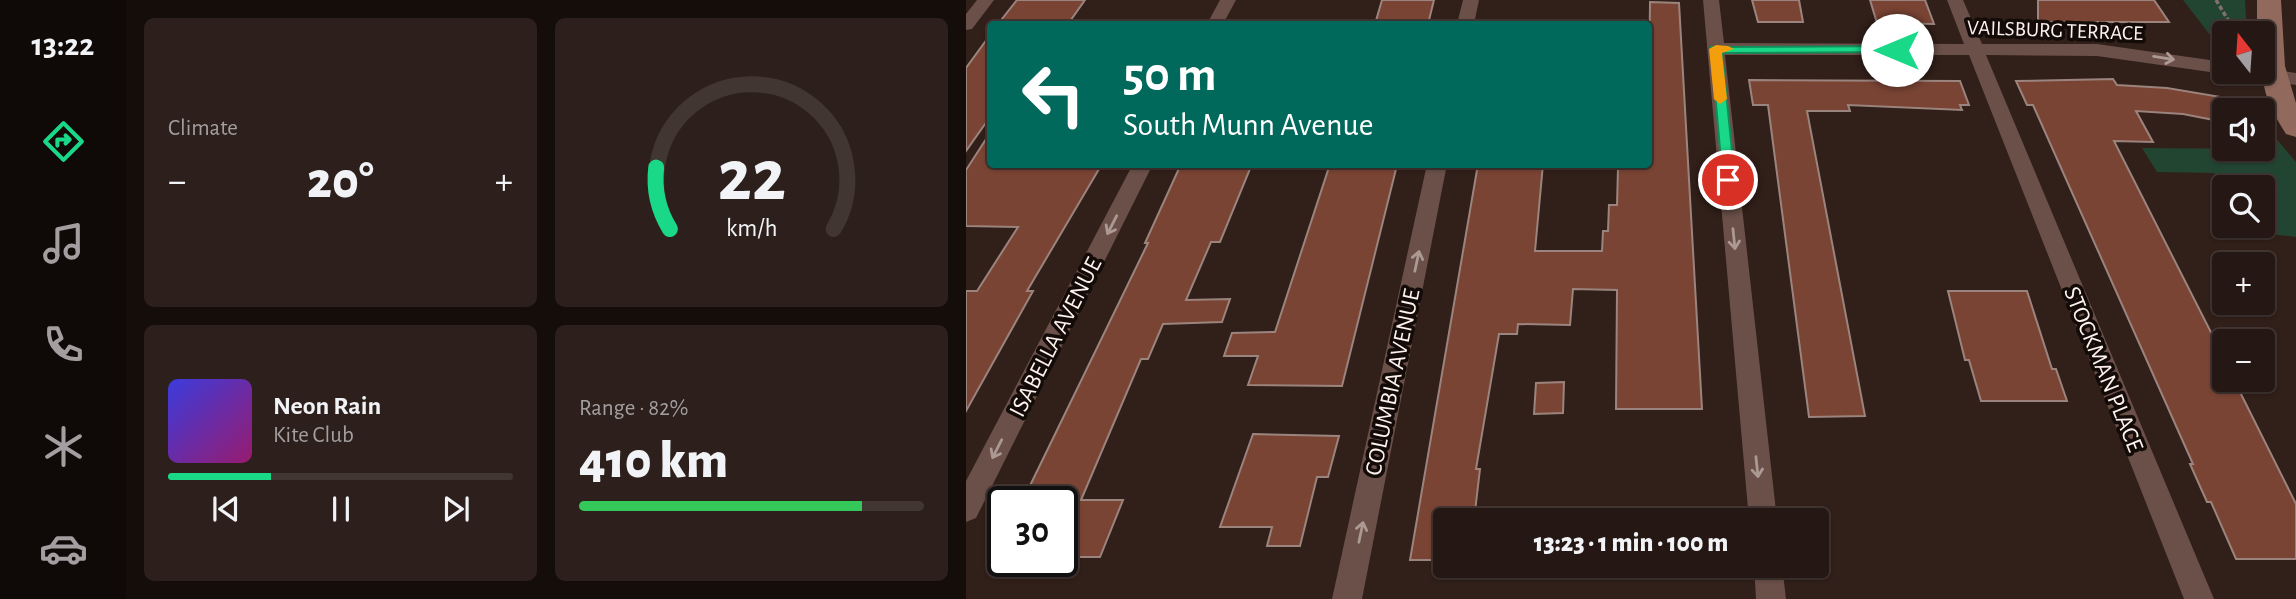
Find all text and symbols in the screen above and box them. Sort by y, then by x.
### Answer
position arrow [1860,13,1934,87]
street label: VAILSBURG TERRACE [1966,17,2143,44]
north arrow [2212,21,2275,84]
map controls [2212,21,2275,392]
text: 13:22 [32,29,94,61]
icon: left [1008,49,1099,140]
text: 50 m [1123,51,1217,100]
one-way arrow [2152,52,2175,65]
button: sound [2212,98,2275,161]
text: South Munn Avenue [1123,109,1374,141]
icon: directions [39,117,88,166]
text: Climate [168,117,238,140]
text: 22 [717,141,786,214]
pin [1698,150,1758,210]
text: 20° [307,155,374,207]
icon: arrive [1709,161,1747,199]
text: − [168,163,186,201]
text: + [495,163,513,201]
button: search [2212,175,2275,238]
one-way arrow [1105,214,1119,235]
text: km/h [726,215,777,240]
icon: music [39,219,88,268]
one-way arrow [1728,227,1741,249]
one-way arrow [1411,250,1424,273]
button: + [2212,252,2275,315]
street label: ISABELLA AVENUE [1005,254,1107,421]
street label: STOCKMAN PLACE [2059,283,2147,456]
street label: COLUMBIA AVENUE [1361,286,1425,478]
icon: phone [39,320,88,369]
button: − [2212,329,2275,392]
text: Neon Rain [273,393,381,419]
text: Range · 82% [579,397,689,420]
icon: climate [39,422,88,471]
text: Kite Club [273,424,354,447]
text: 410 km [579,435,728,487]
one-way arrow [990,438,1003,459]
one-way arrow [1750,455,1763,478]
speed limit sign: 30 [987,486,1078,577]
icon: previous [207,490,245,528]
icon: pause [322,490,360,528]
icon: next [437,490,475,528]
one-way arrow [1355,521,1369,544]
icon: car [39,524,88,573]
text: 13:23 · 1 min · 100 m [1534,530,1728,556]

